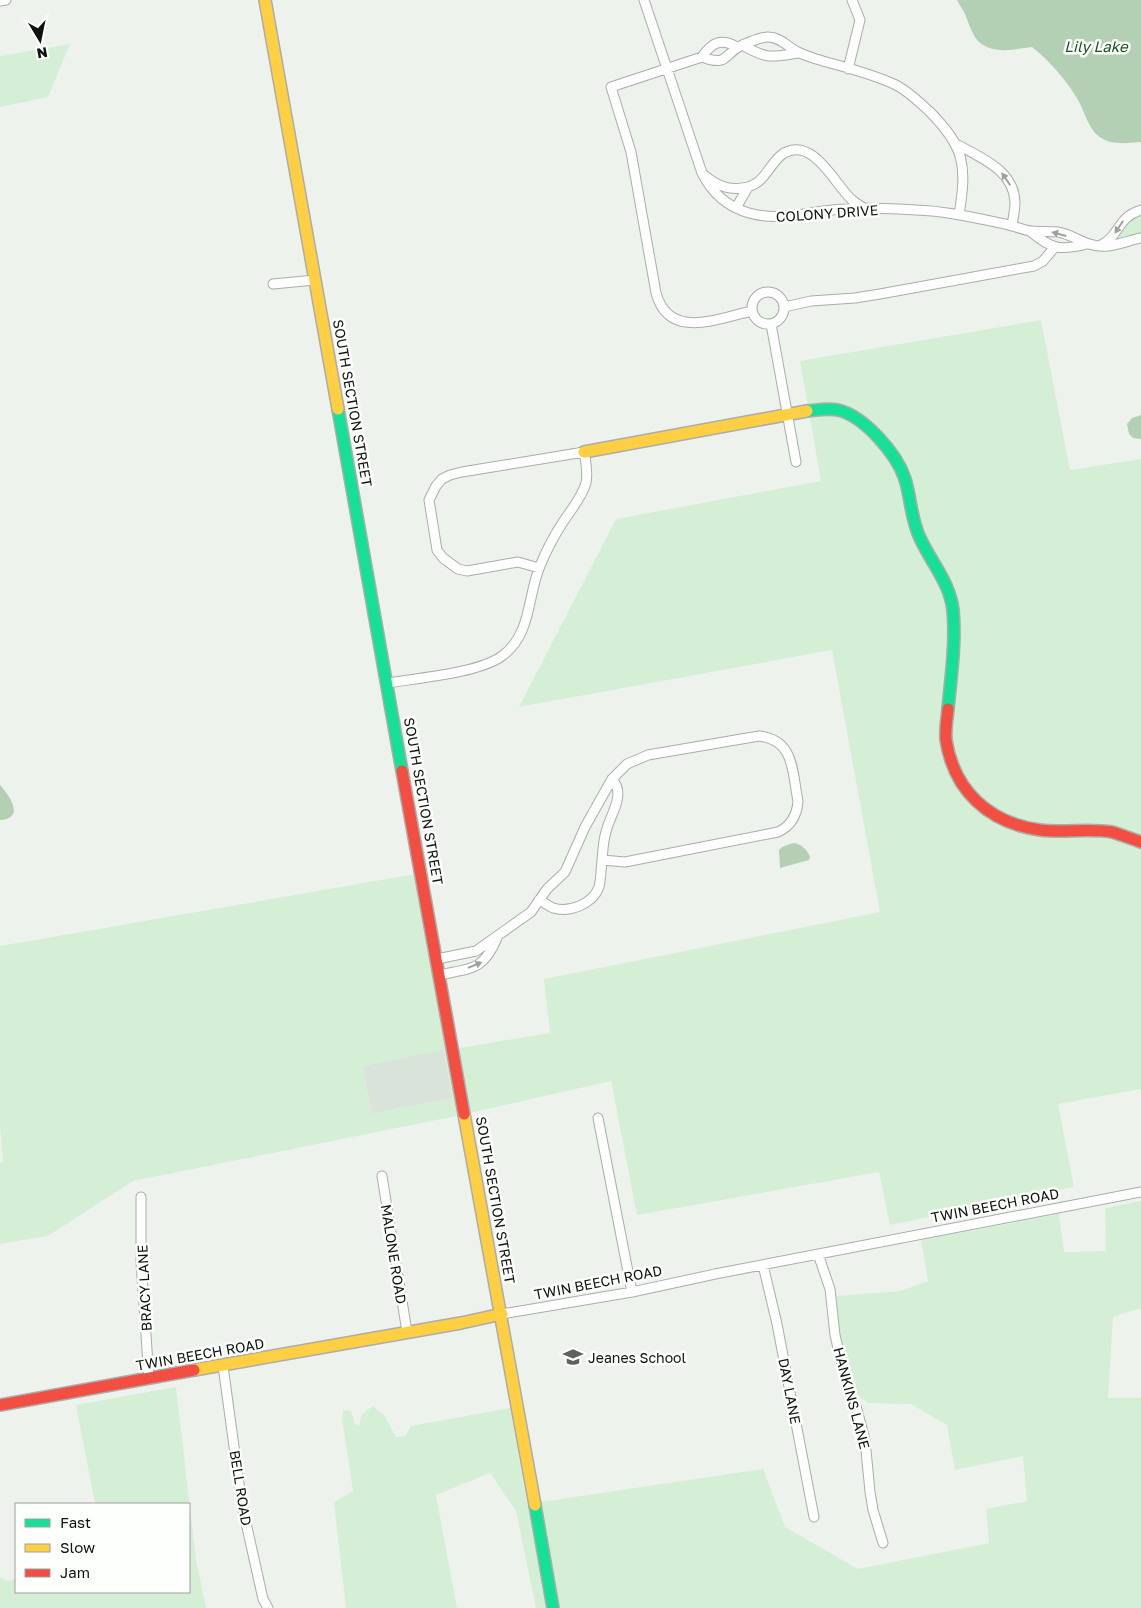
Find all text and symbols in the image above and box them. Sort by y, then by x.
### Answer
north arrow [15,15,65,65]
water label: Lily Lake [1064,37,1129,56]
text: N [36,44,49,63]
one-way arrow [1001,172,1011,186]
street label: COLONY DRIVE [775,201,879,225]
one-way arrow [1114,220,1124,233]
one-way arrow [1052,229,1067,237]
street label: SOUTH SECTION STREET [330,318,376,488]
street label: SOUTH SECTION STREET [401,716,447,886]
one-way arrow [468,961,483,969]
street label: SOUTH SECTION STREET [473,1115,519,1285]
street label: TWIN BEECH ROAD [930,1184,1060,1226]
street label: MALONE ROAD [378,1203,410,1305]
street label: BRACY LANE [133,1244,155,1332]
street label: TWIN BEECH ROAD [533,1261,663,1303]
street label: TWIN BEECH ROAD [135,1334,265,1374]
street label: HANKINS LANE [830,1345,874,1451]
school or university icon: Jeanes School [562,1346,584,1368]
place label: Jeanes School [588,1349,686,1366]
street label: DAY LANE [775,1357,805,1425]
street label: BELL ROAD [227,1449,255,1527]
legend [15,1503,190,1593]
text: Fast [60,1513,91,1531]
text: Slow [60,1538,95,1556]
text: Jam [60,1563,90,1581]

